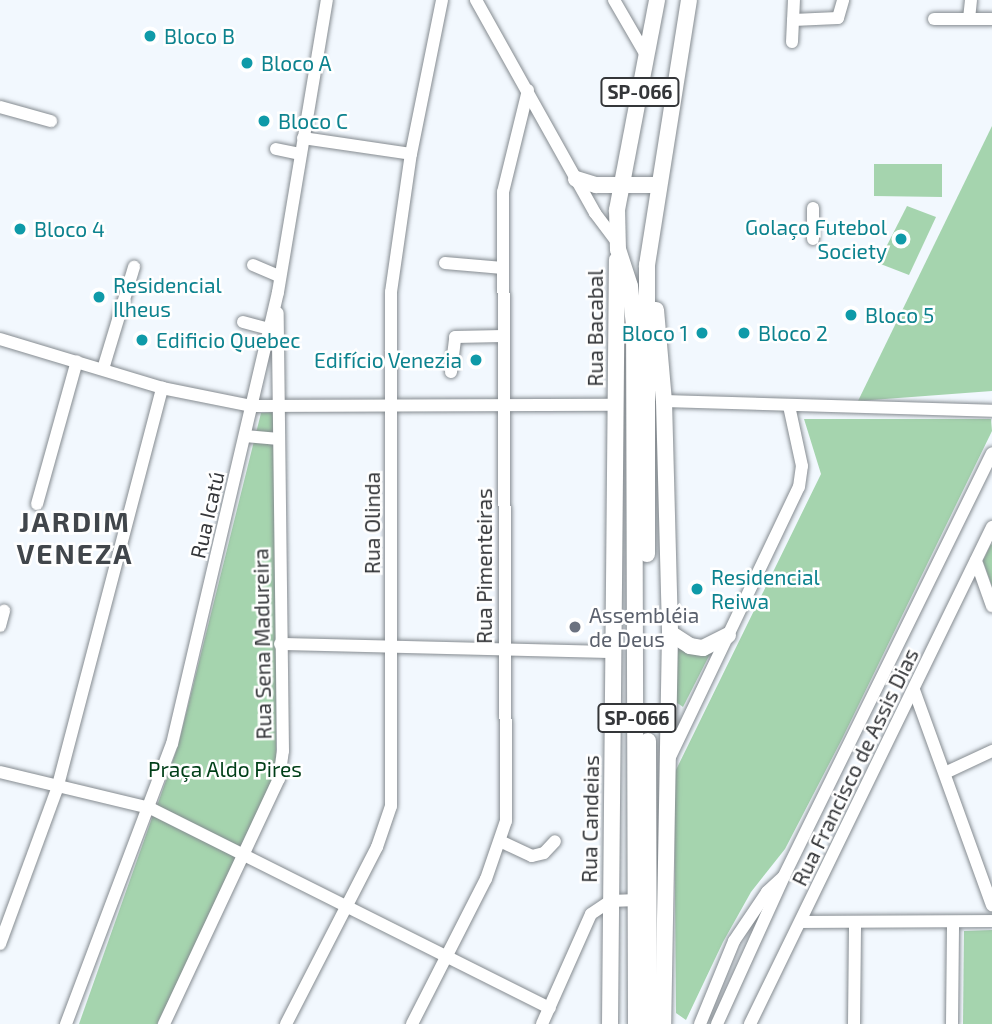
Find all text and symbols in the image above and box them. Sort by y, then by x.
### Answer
place label: Bloco B [164,23,235,49]
marker: Bloco B [142,28,158,44]
place label: Bloco A [261,50,332,76]
marker: Bloco A [239,55,255,71]
road number: SP-066 [600,76,680,108]
place label: Bloco C [278,108,348,134]
marker: Bloco C [256,113,272,129]
place label: Golaço Futebol Society [745,214,887,264]
place label: Bloco 4 [34,216,105,242]
marker: Bloco 4 [12,221,28,237]
marker: Golaço Futebol Society [893,231,909,247]
street label: Rua Bacabal [582,269,608,387]
place label: Residencial Ilheus [113,272,222,322]
marker: Residencial Ilheus [91,289,107,305]
place label: Bloco 5 [865,302,934,328]
marker: Bloco 5 [843,307,859,323]
place label: Bloco 1 [622,320,688,346]
place label: Bloco 2 [758,320,828,346]
marker: Bloco 1 [694,325,710,341]
marker: Bloco 2 [736,325,752,341]
place label: Edificio Quebec [156,327,301,353]
marker: Edificio Quebec [134,332,150,348]
place label: Edifício Venezia [314,347,462,373]
marker: Edifício Venezia [468,352,484,368]
street label: Rua Icatú [185,469,229,561]
street label: Rua Olinda [359,472,385,574]
street label: Rua Pimenteiras [471,488,497,644]
district label: JARDIM VENEZA [17,504,133,570]
street label: Rua Sena Madureira [248,548,276,740]
place label: Residencial Reiwa [711,564,820,614]
marker: Residencial Reiwa [689,581,705,597]
place label: Assembléia de Deus [589,602,699,652]
marker: Assembléia de Deus [567,619,583,635]
street label: Rua Francisco de Assis Dias [786,644,924,890]
road number: SP-066 [597,702,677,734]
street label: Rua Candeias [576,755,604,883]
park label: Praça Aldo Pires [148,756,302,782]

